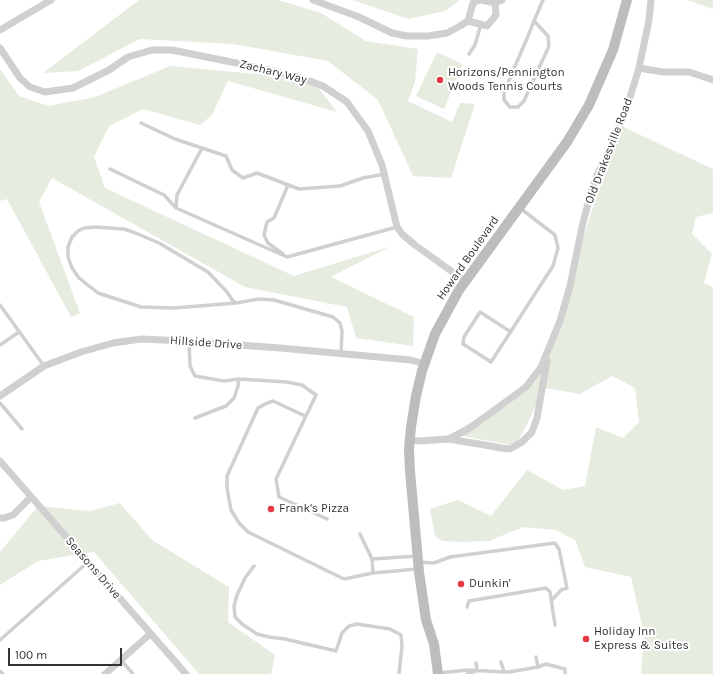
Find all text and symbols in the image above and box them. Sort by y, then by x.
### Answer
street label: Zachary Way [238,57,308,87]
place label: Horizons/Pennington Woods Tennis Courts [448,66,565,94]
marker: Horizons/Pennington Woods Tennis Courts [435,75,445,85]
street label: Old Drakesville Road [582,96,636,206]
street label: Howard Boulevard [434,213,502,303]
street label: Hillside Drive [169,333,243,353]
place label: Frank's Pizza [279,502,349,516]
marker: Frank's Pizza [266,504,276,514]
street label: Seasons Drive [62,534,124,602]
place label: Dunkin' [469,577,511,591]
marker: Dunkin' [456,579,466,589]
place label: Holiday Inn Express & Suites [594,625,689,653]
marker: Holiday Inn Express & Suites [581,634,591,644]
scale bar [10,640,124,666]
text: 100 m [15,648,47,662]

